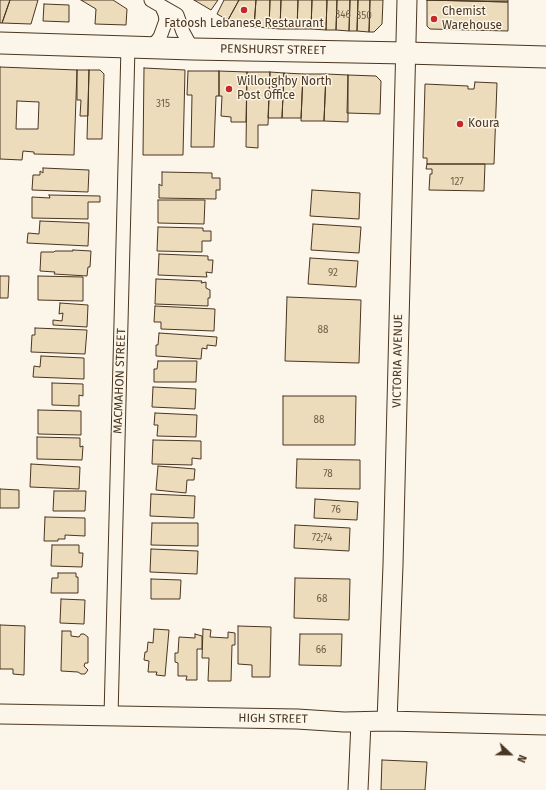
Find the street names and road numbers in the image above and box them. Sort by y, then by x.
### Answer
street label: PENSHURST STREET [220,42,326,58]
street label: VICTORIA AVENUE [390,314,406,408]
street label: MACMAHON STREET [111,328,129,434]
street label: HIGH STREET [238,711,308,727]

